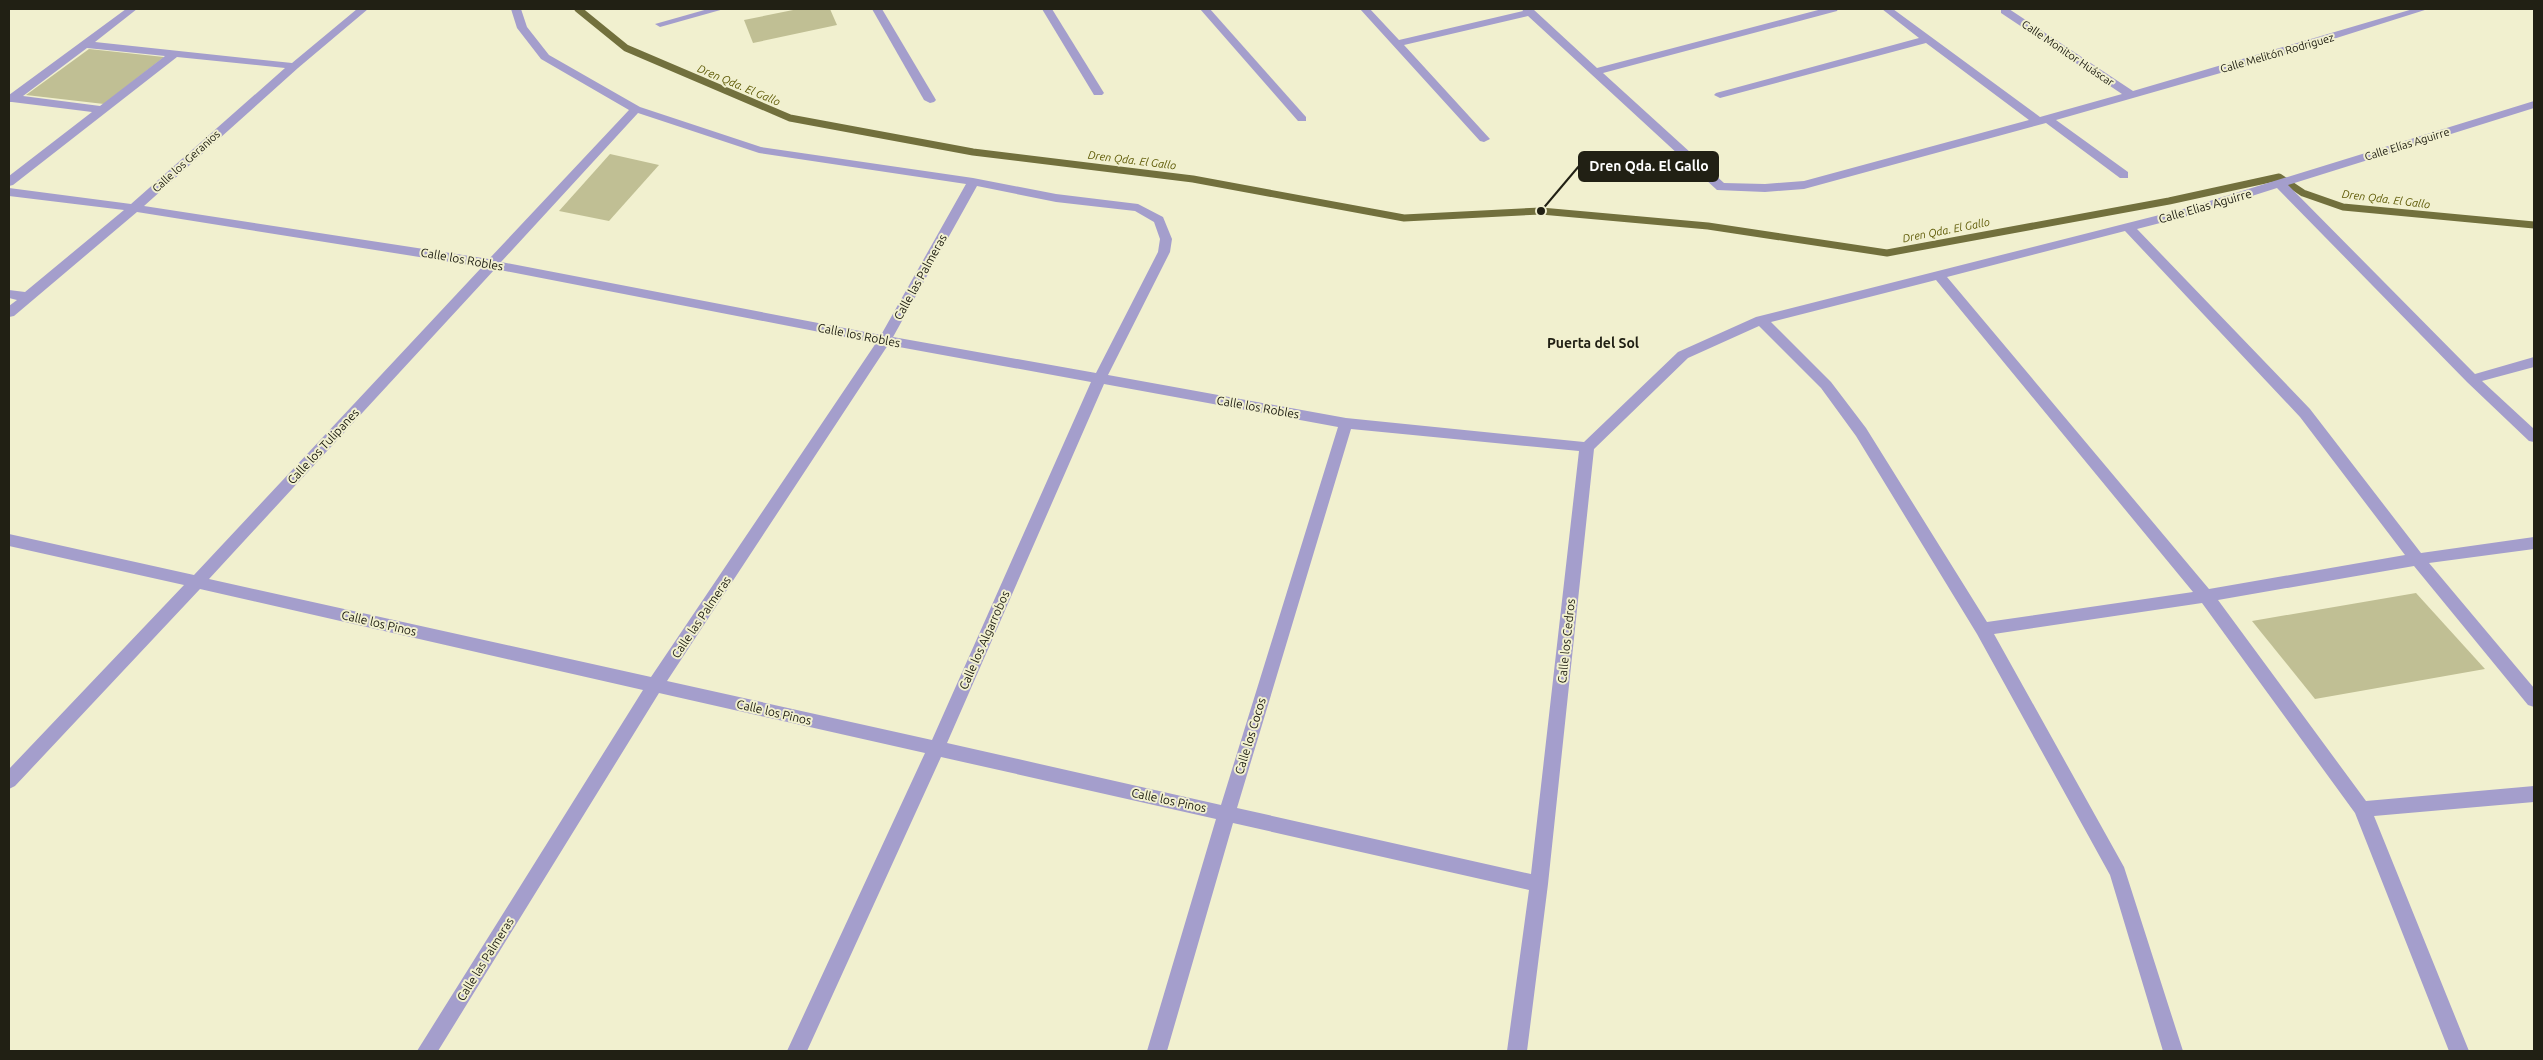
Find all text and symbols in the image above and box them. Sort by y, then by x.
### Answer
street label: Calle Monitor Huáscar [2020,18,2117,89]
street label: Calle Melitón Rodriguez [2219,31,2335,75]
water label: Dren Qda. El Gallo [696,62,782,108]
street label: Calle Elías Aguirre [2363,125,2451,163]
street label: Calle los Geranios [150,127,222,194]
water label: Dren Qda. El Gallo [1087,149,1177,171]
callout: Dren Qda. El Gallo [1579,152,1718,181]
text: Dren Qda. El Gallo [1589,158,1709,174]
street label: Calle Elias Aguirre [2157,186,2253,226]
water label: Dren Qda. El Gallo [2341,188,2431,210]
water label: Dren Qda. El Gallo [1901,216,1991,244]
street label: Calle las Palmeras [891,232,949,322]
street label: Calle los Robles [420,245,504,273]
street label: Calle los Robles [817,321,901,349]
district label: Puerta del Sol [1547,335,1639,351]
street label: Calle los Robles [1216,393,1300,421]
street label: Calle los Tulipanes [285,406,361,486]
street label: Calle las Palmeras [669,574,733,660]
street label: Calle los Algarrobos [956,589,1012,691]
street label: Calle los Cedros [1555,598,1577,684]
street label: Calle los Pinos [340,608,418,638]
street label: Calle los Cocos [1232,696,1268,776]
street label: Calle los Pinos [735,697,813,727]
street label: Calle los Pinos [1130,786,1208,814]
street label: Calle las Palmeras [454,915,516,1003]

